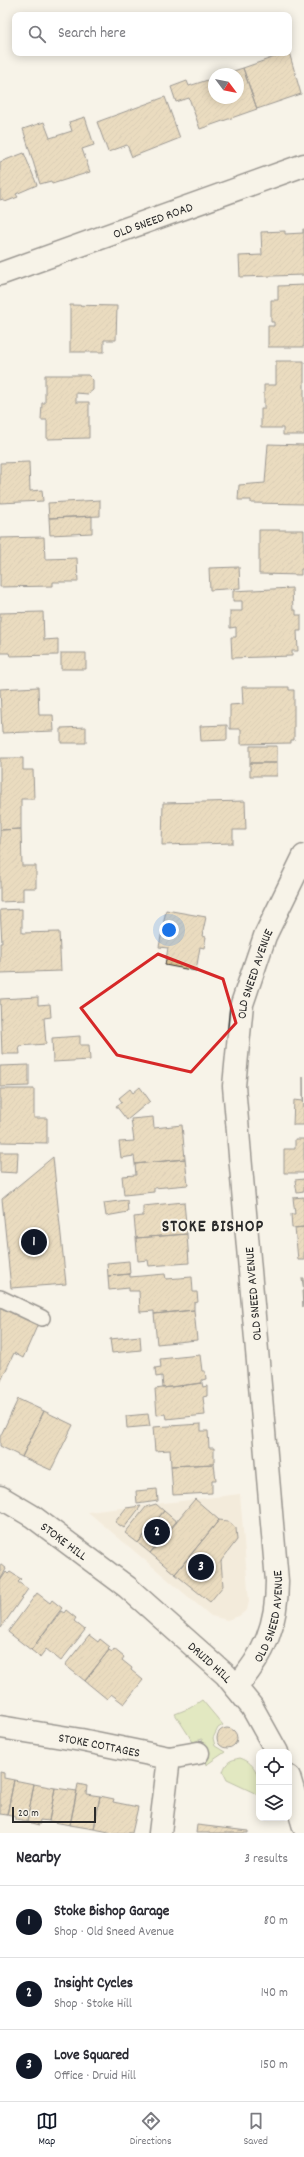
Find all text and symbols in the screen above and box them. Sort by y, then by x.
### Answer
search box [12,12,292,56]
icon: search [26,23,48,45]
text: Search here [58,23,126,45]
north arrow [208,68,244,104]
street label: OLD SNEED ROAD [111,198,196,245]
your location [159,920,179,940]
street label: OLD SNEED AVENUE [234,926,279,1020]
district label: STOKE BISHOP [162,1216,264,1240]
pin: 1 [21,1227,47,1257]
street label: OLD SNEED AVENUE [241,1246,268,1341]
pin: 2 [144,1517,170,1547]
street label: STOKE HILL [36,1518,91,1567]
pin: 3 [188,1552,214,1582]
street label: OLD SNEED AVENUE [250,1569,289,1667]
street label: DRUID HILL [183,1638,236,1688]
street label: STOKE COTTAGES [57,1730,142,1764]
map controls [256,1749,292,1821]
button: locate [256,1749,292,1785]
button: layers [256,1785,292,1821]
scale bar [12,1805,96,1824]
text: 20 m [18,1806,39,1822]
text: Nearby [16,1847,60,1871]
text: 3 results [244,1850,288,1869]
text: Stoke Bishop Garage [54,1901,169,1923]
text: 1 [28,1912,30,1931]
text: 80 m [264,1912,288,1931]
text: Shop · Old Sneed Avenue [54,1923,174,1942]
text: Insight Cycles [54,1973,133,1995]
text: 2 [26,1984,32,2003]
text: 140 m [261,1984,288,2003]
text: Shop · Stoke Hill [54,1995,132,2014]
text: Love Squared [54,2045,129,2067]
text: 3 [26,2056,32,2075]
text: 150 m [260,2056,288,2075]
text: Office · Druid Hill [54,2067,136,2086]
tab: Map [36,2110,58,2150]
tab: Directions [130,2110,172,2150]
tab: Saved [243,2110,268,2150]

